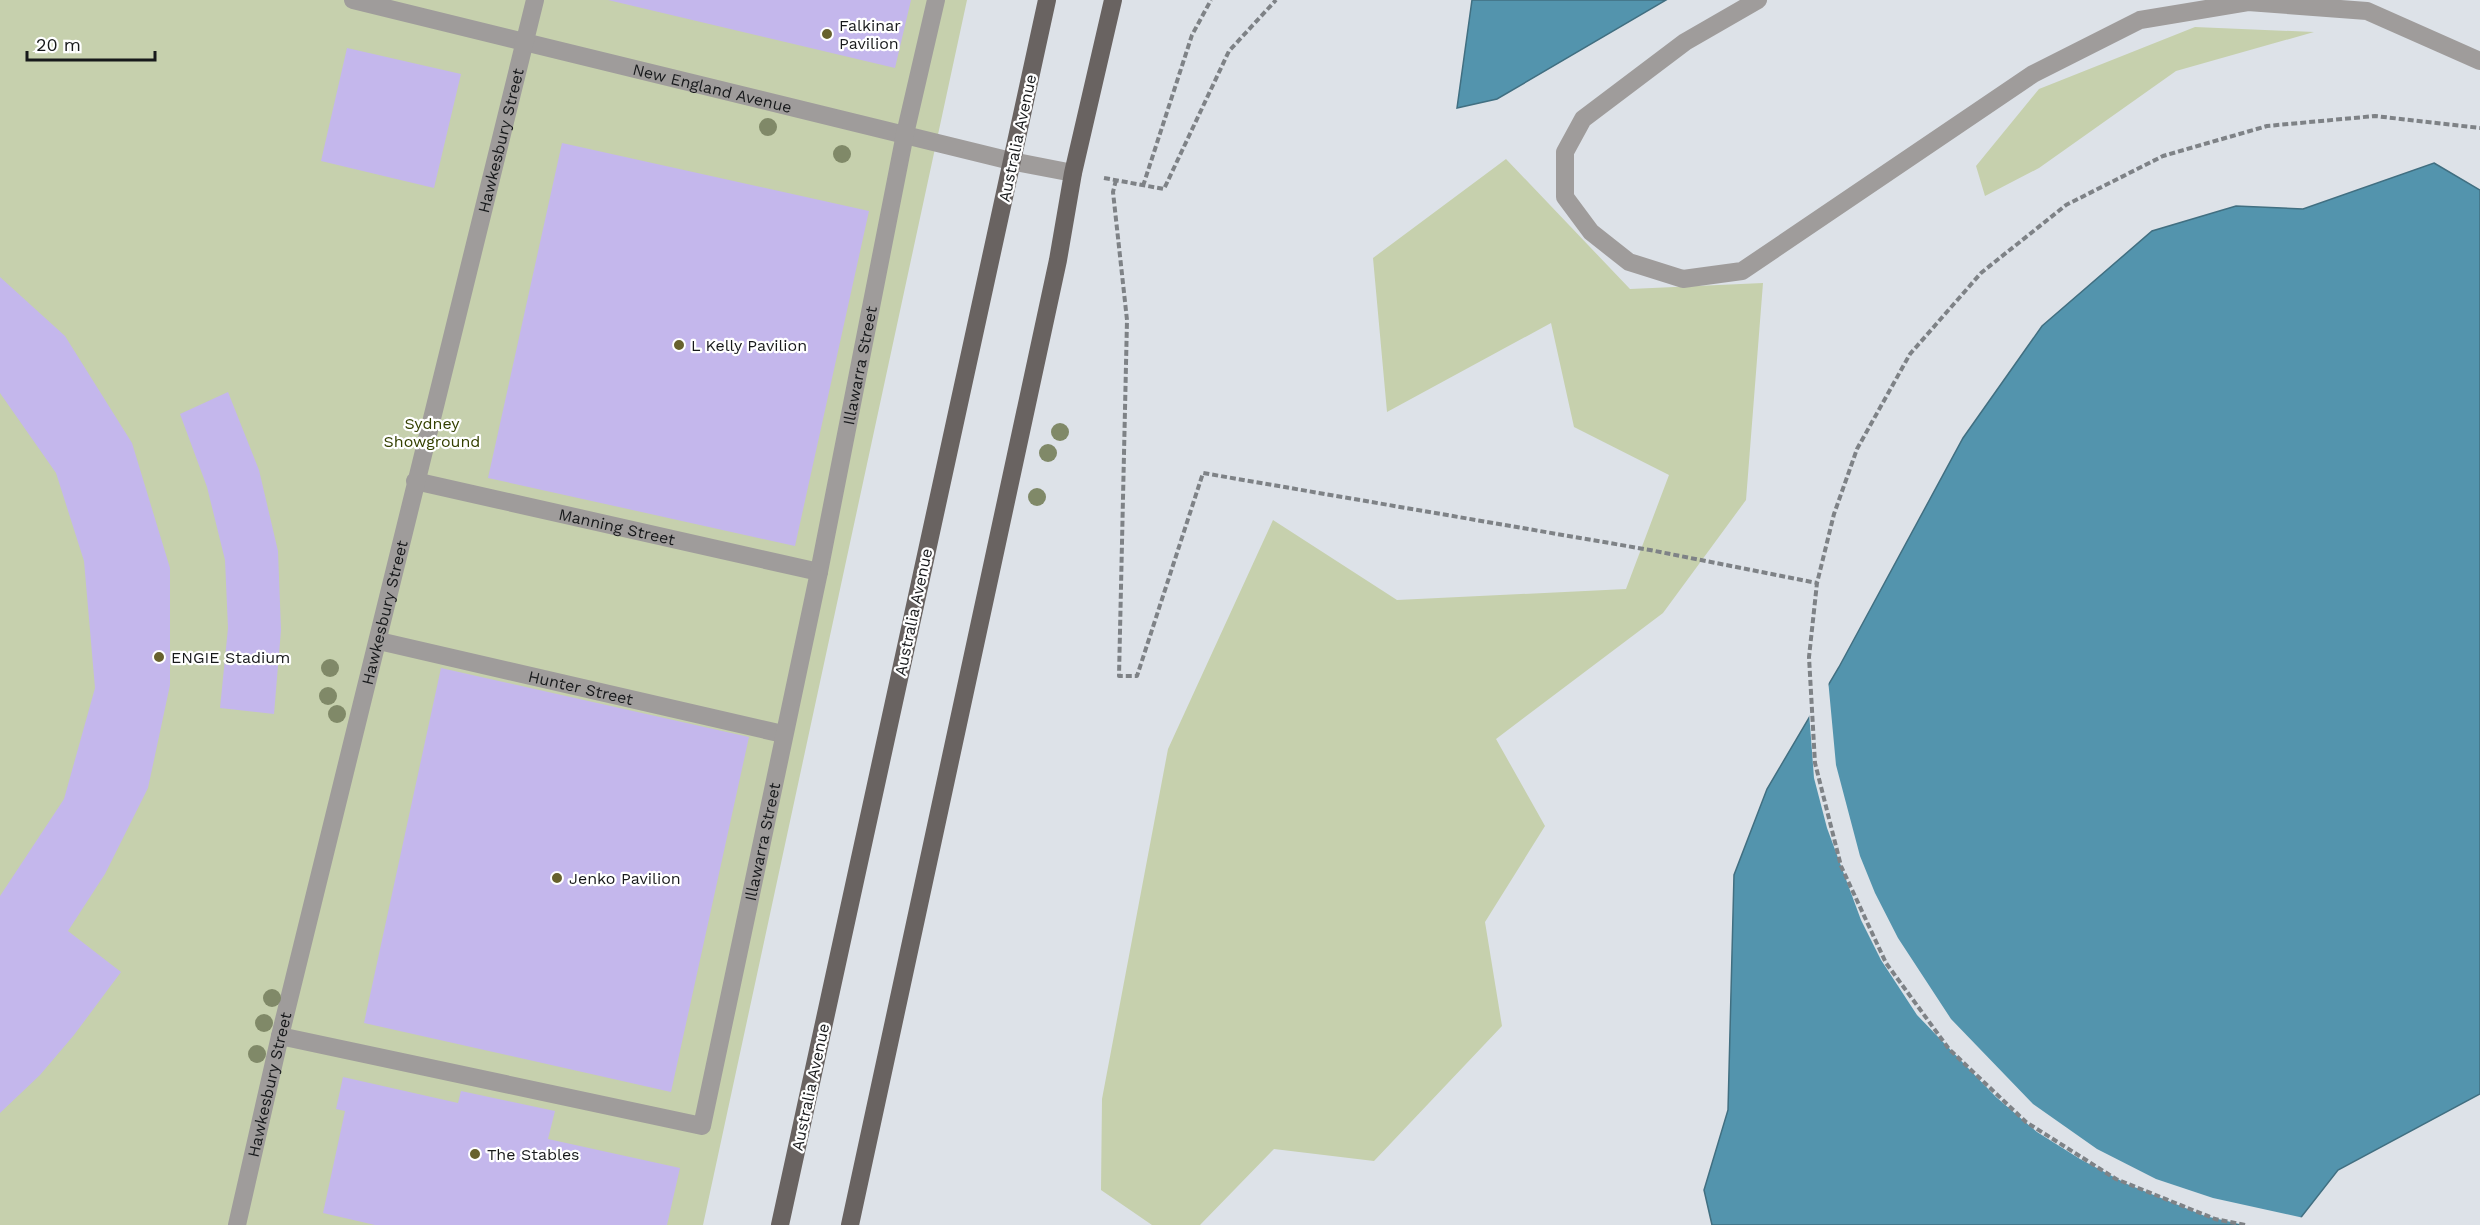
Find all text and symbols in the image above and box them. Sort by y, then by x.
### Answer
place label: Falkinar Pavilion [839,16,901,53]
scale bar [27,24,154,62]
marker: Falkinar Pavilion [820,27,834,41]
text: 20 m [36,34,81,55]
street label: New England Avenue [631,60,794,117]
street label: Hawkesbury Street [474,66,528,215]
street label: Australia Avenue [995,73,1040,204]
street label: Illawarra Street [839,304,881,427]
place label: L Kelly Pavilion [691,336,807,355]
marker: L Kelly Pavilion [672,338,686,352]
park label: Sydney Showground [384,414,480,451]
street label: Manning Street [557,505,677,549]
street label: Hawkesbury Street [358,538,412,687]
street label: Australia Avenue [891,547,936,678]
place label: ENGIE Stadium [171,648,290,667]
marker: ENGIE Stadium [152,650,166,664]
street label: Hunter Street [526,667,635,709]
street label: Illawarra Street [741,781,784,903]
place label: Jenko Pavilion [569,869,681,888]
marker: Jenko Pavilion [550,871,564,885]
street label: Hawkesbury Street [244,1010,296,1159]
street label: Australia Avenue [788,1022,833,1153]
place label: The Stables [487,1145,580,1164]
marker: The Stables [468,1147,482,1161]

